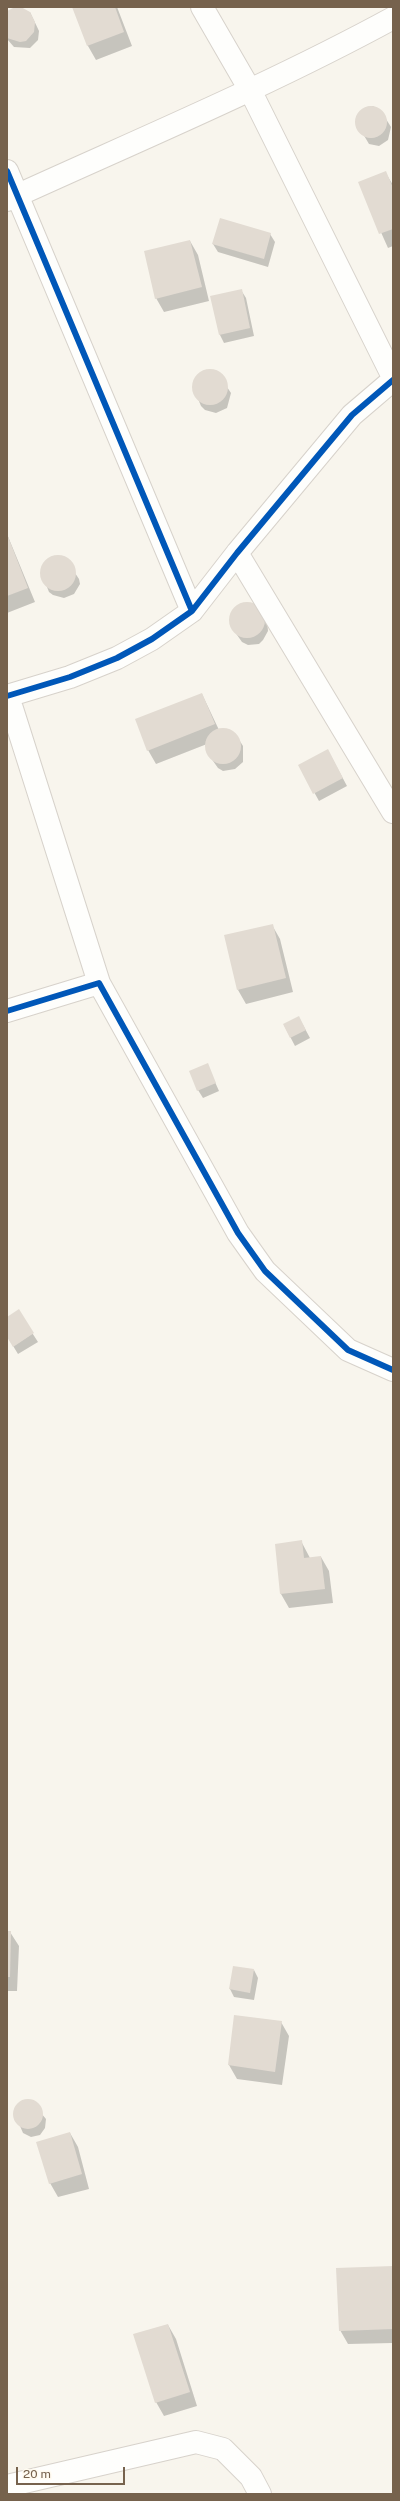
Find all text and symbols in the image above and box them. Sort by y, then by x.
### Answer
scale bar [18,2459,127,2485]
text: 20 m [23,2467,51,2481]

